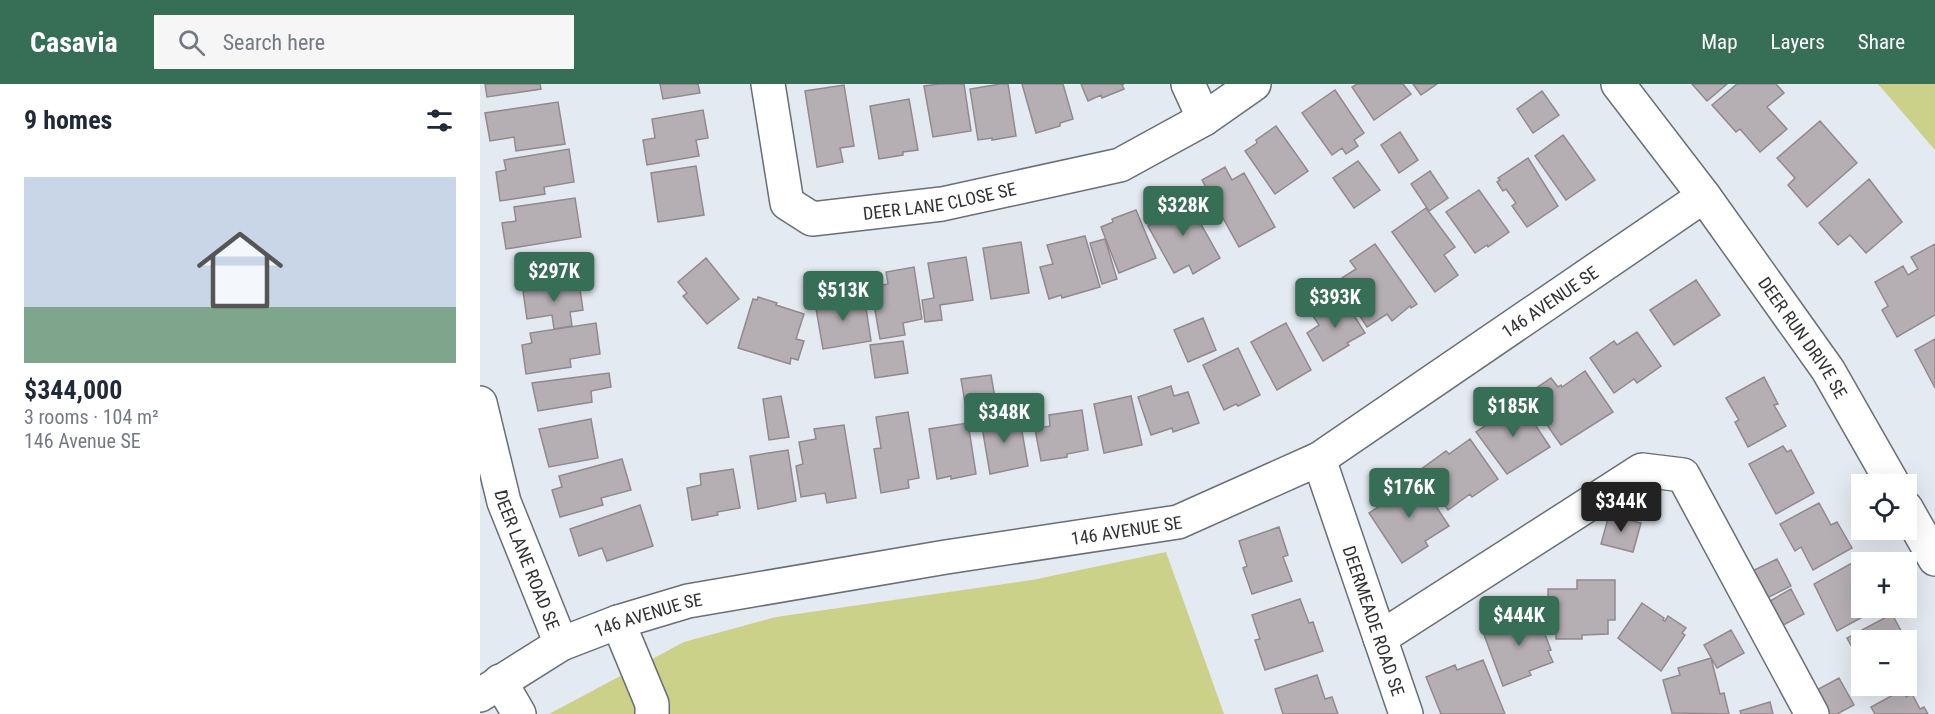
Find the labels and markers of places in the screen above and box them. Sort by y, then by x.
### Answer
pin: $328K [1141,186,1225,237]
pin: $297K [512,252,596,303]
pin: $513K [801,271,885,322]
pin: $393K [1293,278,1377,329]
pin: $185K [1471,387,1555,438]
pin: $348K [962,393,1046,444]
pin: $176K [1367,468,1451,519]
pin: $344K [1579,482,1663,533]
pin: $444K [1477,596,1561,647]

